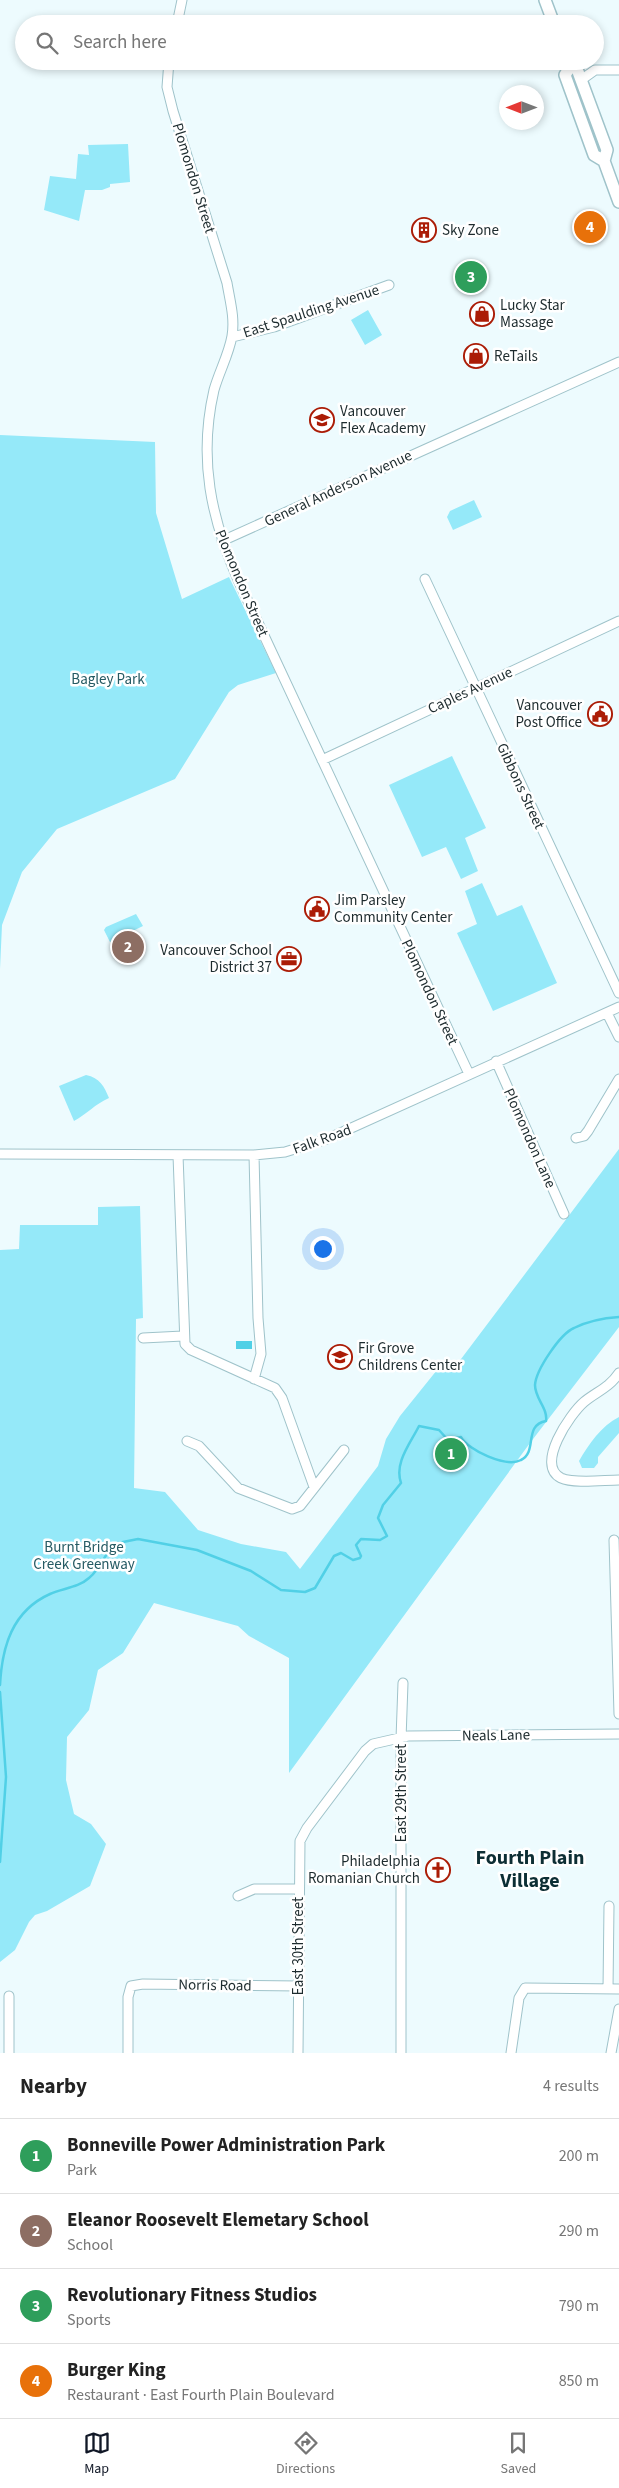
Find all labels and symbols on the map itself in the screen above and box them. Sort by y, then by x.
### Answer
north arrow [499,85,544,130]
street label: Plomondon Street [167,120,220,236]
pin: 4 [574,208,606,246]
building icon: Sky Zone [411,217,437,243]
place label: Sky Zone [442,220,499,241]
pin: 3 [455,258,487,296]
street label: East Spaulding Avenue [240,280,382,343]
place label: Lucky Star Massage [500,295,566,333]
shop icon: Lucky Star Massage [469,301,495,327]
shop icon: ReTails [463,343,489,369]
place label: ReTails [494,346,538,367]
place label: Vancouver Flex Academy [340,401,426,439]
school or university icon: Vancouver Flex Academy [309,407,335,433]
street label: General Anderson Avenue [261,445,415,532]
street label: Plomondon Street [210,526,274,640]
street label: Caples Avenue [424,662,516,719]
park label: Bagley Park [71,669,145,690]
place label: Vancouver Post Office [515,695,583,733]
public building icon: Vancouver Post Office [587,701,613,727]
street label: Gibbons Street [491,740,550,833]
place label: Jim Parsley Community Center [334,890,453,928]
public building icon: Jim Parsley Community Center [304,896,330,922]
pin: 2 [112,928,144,966]
street label: Plomondon Street [396,936,463,1049]
place label: Vancouver School District 37 [160,940,272,978]
office icon: Vancouver School District 37 [276,946,302,972]
street label: Plomondon Lane [498,1085,561,1192]
street label: Falk Road [290,1119,354,1160]
your location [310,1236,336,1262]
place label: Fir Grove Childrens Center [358,1338,463,1376]
school or university icon: Fir Grove Childrens Center [327,1344,353,1370]
pin: 1 [435,1435,467,1473]
park label: Burnt Bridge Creek Greenway [33,1537,135,1575]
street label: Neals Lane [462,1724,530,1747]
street label: East 29th Street [391,1744,412,1842]
district label: Fourth Plain Village [476,1844,584,1895]
place label: Philadelphia Romanian Church [308,1851,420,1889]
church icon: Philadelphia Romanian Church [425,1857,451,1883]
street label: East 30th Street [288,1897,309,1995]
street label: Norris Road [178,1974,252,1997]

